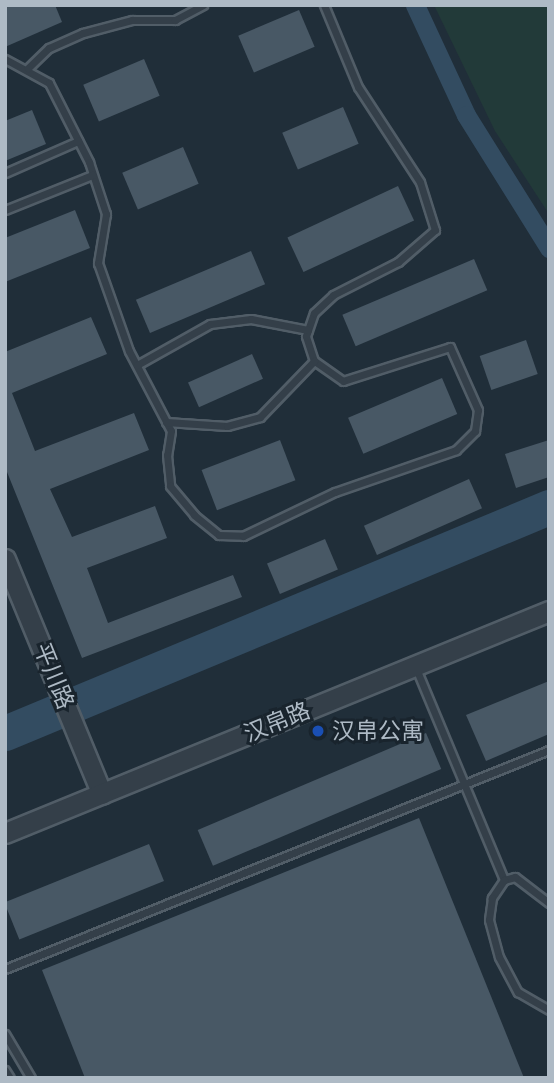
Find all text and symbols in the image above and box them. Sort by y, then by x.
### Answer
street label: 平川路 [28,639,80,713]
street label: 汉帛路 [240,696,314,748]
place label: 汉帛公寓 [332,717,424,745]
marker: 汉帛公寓 [310,723,326,739]

